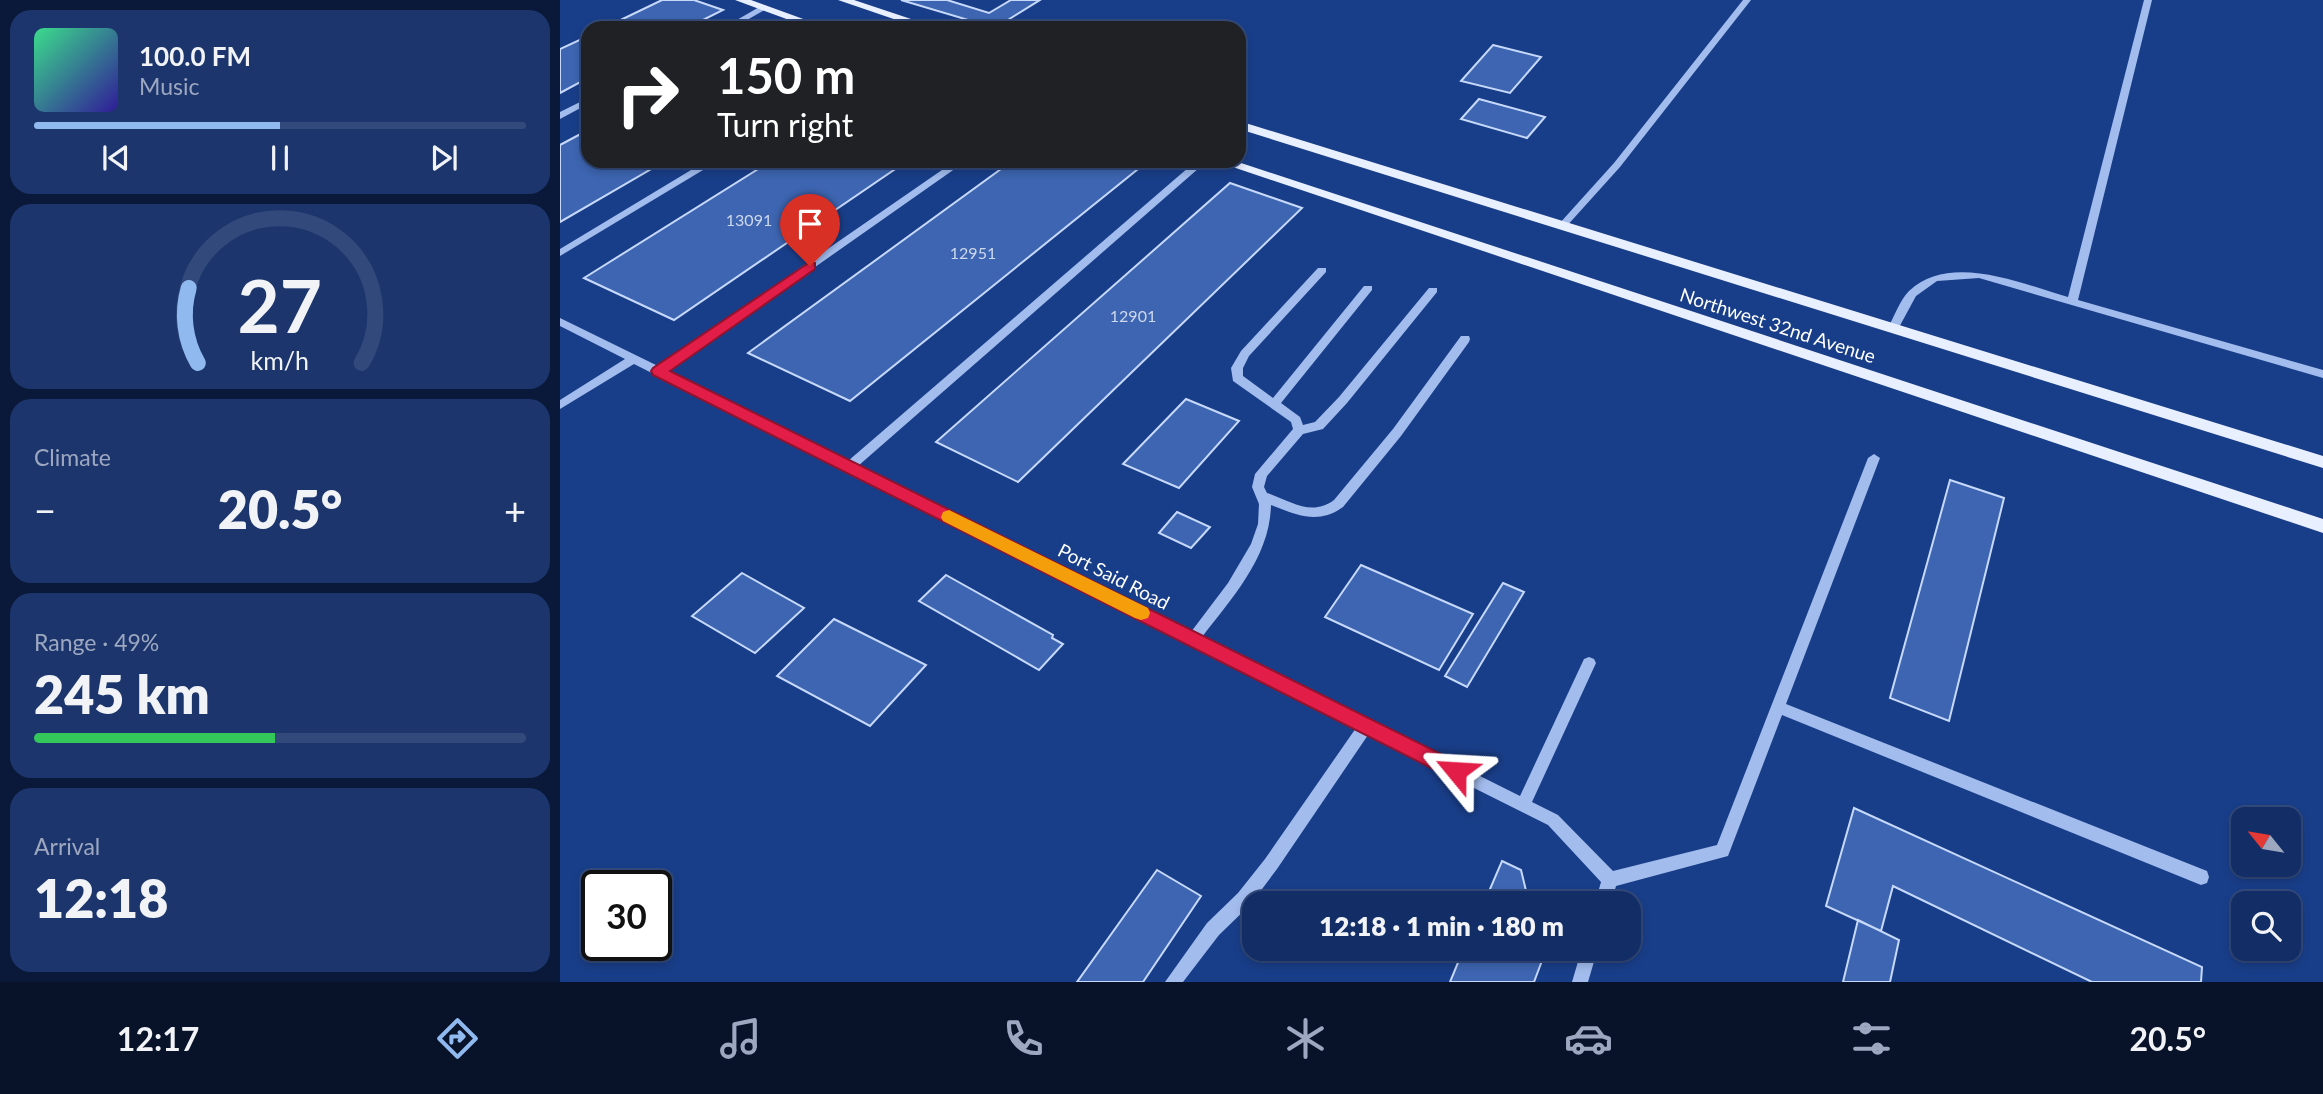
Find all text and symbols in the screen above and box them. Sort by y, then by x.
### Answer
text: 100.0 FM [139,40,251,72]
text: 150 m [717,46,855,104]
icon: right [602,49,693,140]
text: Music [139,72,199,100]
text: Turn right [717,105,853,144]
icon: previous [97,139,135,177]
icon: pause [261,139,299,177]
icon: next [425,139,463,177]
pin [780,194,840,266]
icon: arrive [791,205,829,243]
house number: 13091 [726,210,772,229]
house number: 12951 [950,243,996,262]
text: 27 [238,261,322,349]
street label: Northwest 32nd Avenue [1677,282,1879,368]
house number: 12901 [1110,306,1156,325]
text: km/h [251,344,309,374]
text: Climate [34,443,111,471]
text: 20.5° [218,478,342,540]
text: − [34,487,56,533]
text: + [504,487,526,533]
street label: Port Said Road [1054,538,1174,614]
text: Range · 49% [34,628,159,656]
text: 245 km [34,663,210,725]
position arrow [1419,734,1493,808]
north arrow [2231,807,2301,877]
map controls [2231,807,2301,961]
text: Arrival [34,832,100,860]
text: 12:18 [34,867,168,929]
speed limit sign: 30 [581,870,672,961]
button: search [2231,891,2301,961]
text: 12:18 · 1 min · 180 m [1319,910,1564,942]
icon: directions [433,1014,482,1063]
icon: music [716,1014,765,1063]
icon: phone [999,1014,1048,1063]
icon: climate [1281,1014,1330,1063]
icon: car [1564,1014,1613,1063]
icon: filters [1847,1014,1896,1063]
text: 12:17 [117,1019,199,1058]
text: 20.5° [2129,1019,2206,1058]

